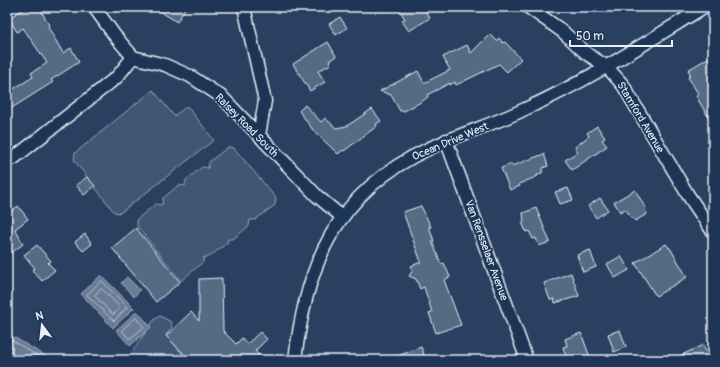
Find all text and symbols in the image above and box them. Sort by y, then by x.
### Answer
scale bar [570,22,672,48]
text: 50 m [576,29,604,44]
street label: Stamford Avenue [614,79,667,156]
street label: Ralsey Road South [212,91,281,160]
street label: Ocean Drive West [410,119,491,163]
street label: Van Rensselaer Avenue [462,198,511,303]
north arrow [22,305,62,345]
text: N [34,308,45,323]

